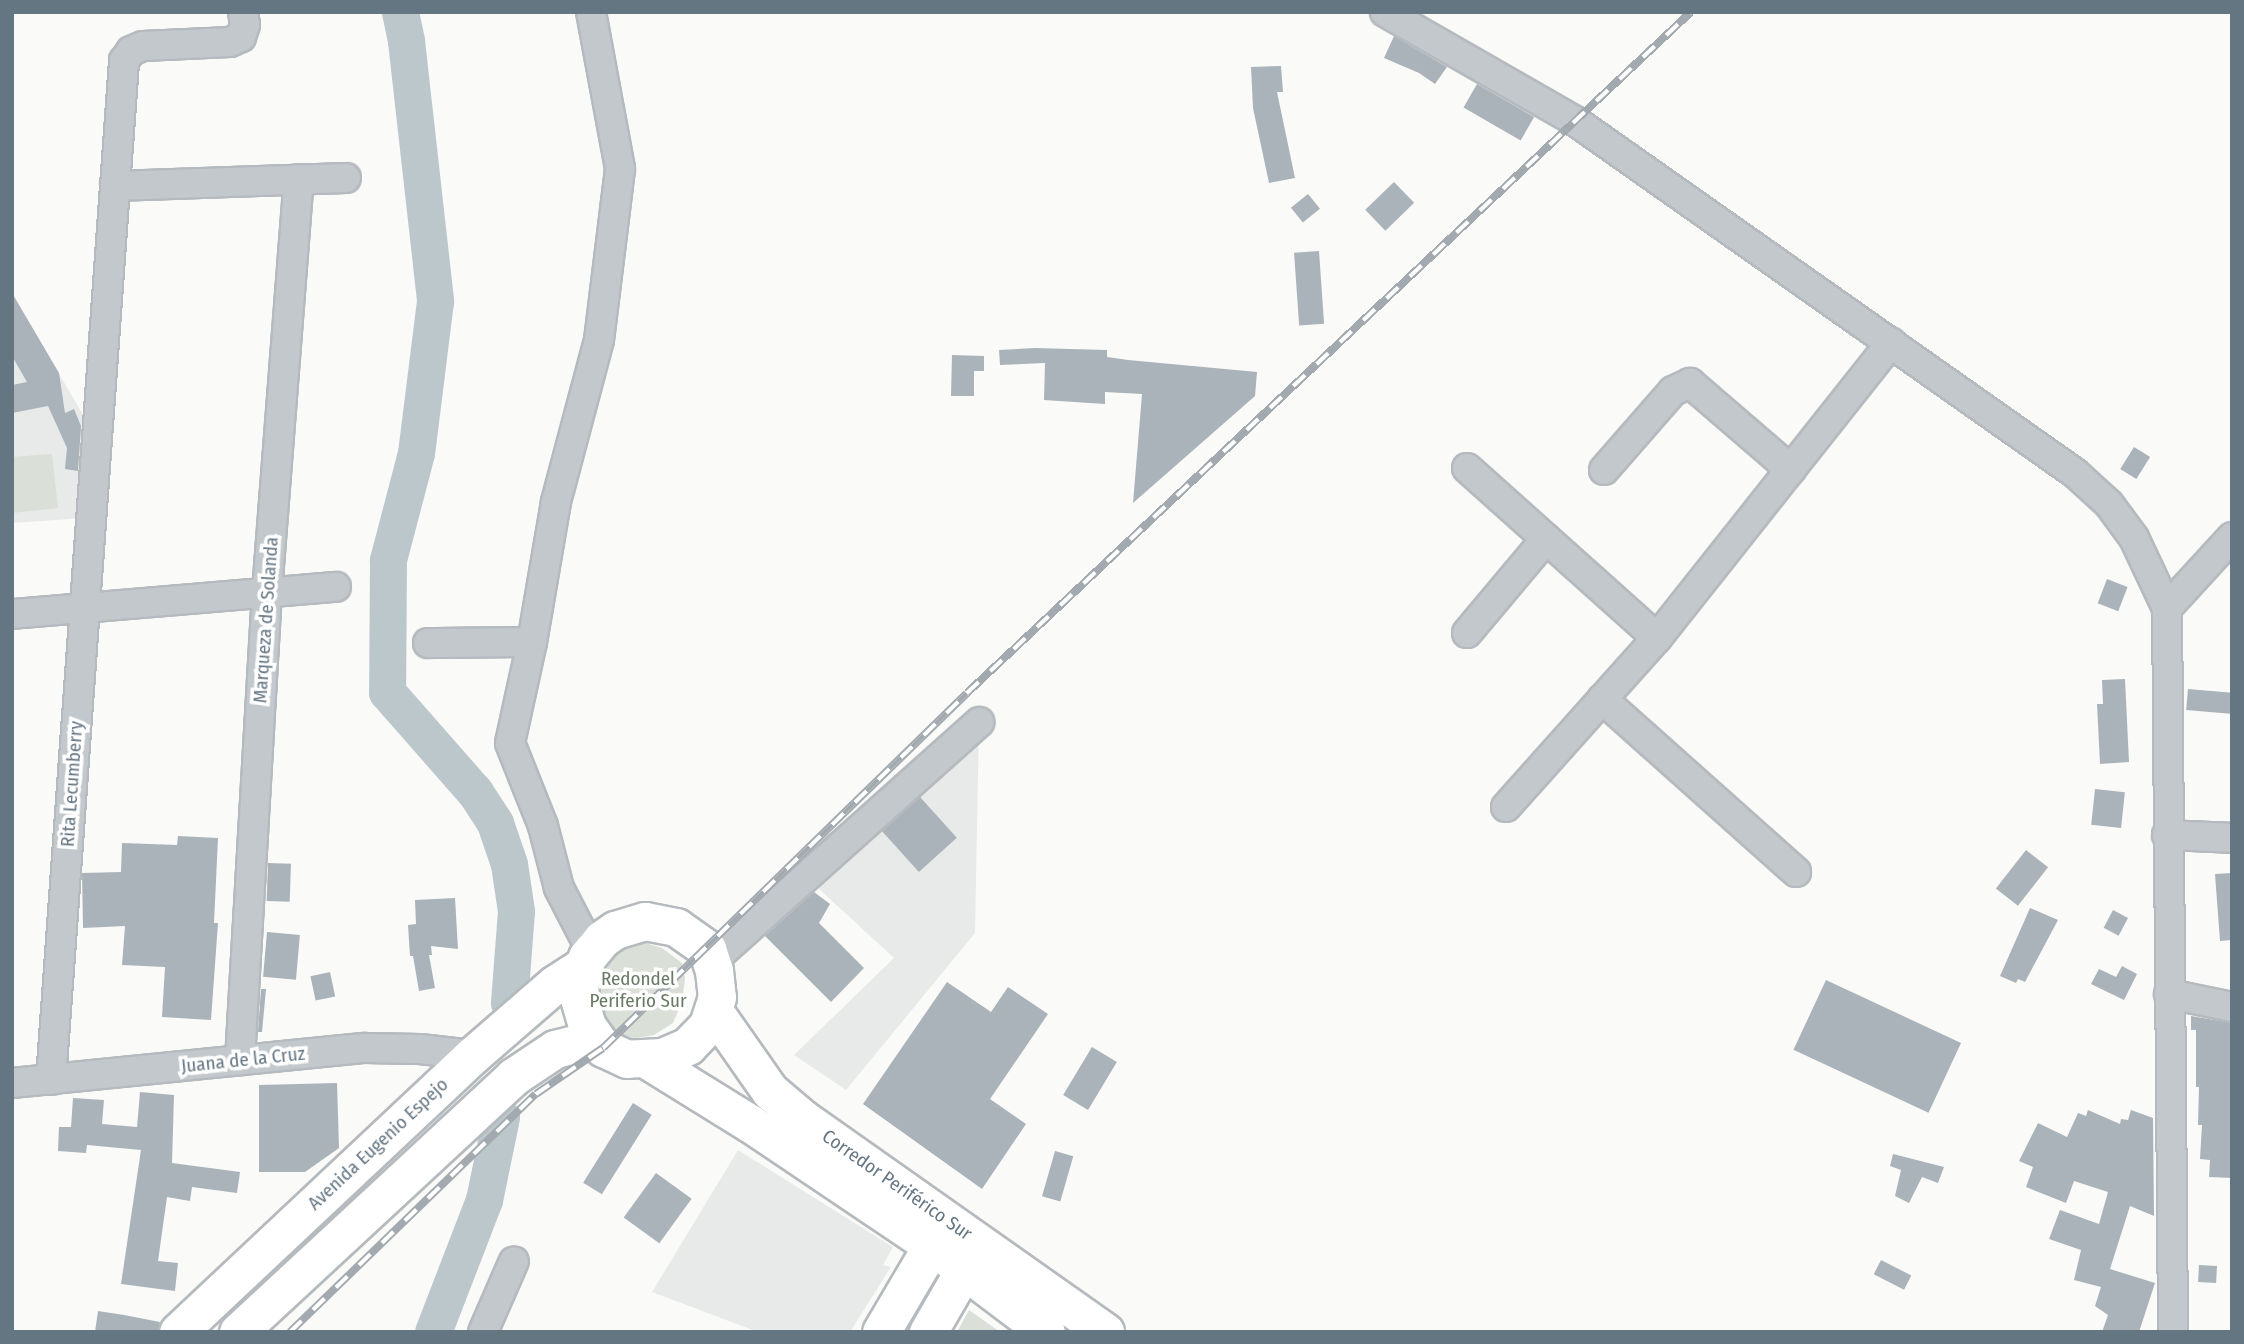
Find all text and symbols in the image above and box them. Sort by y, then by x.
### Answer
street label: Marqueza de Solanda [249,536,283,704]
street label: Rita Lecumberry [56,720,88,848]
park label: Redondel Periferio Sur [589,968,687,1012]
street label: Juana de la Cruz [180,1042,306,1078]
street label: Avenida Eugenio Espejo [303,1073,453,1215]
street label: Corredor Periférico Sur [818,1125,976,1245]

